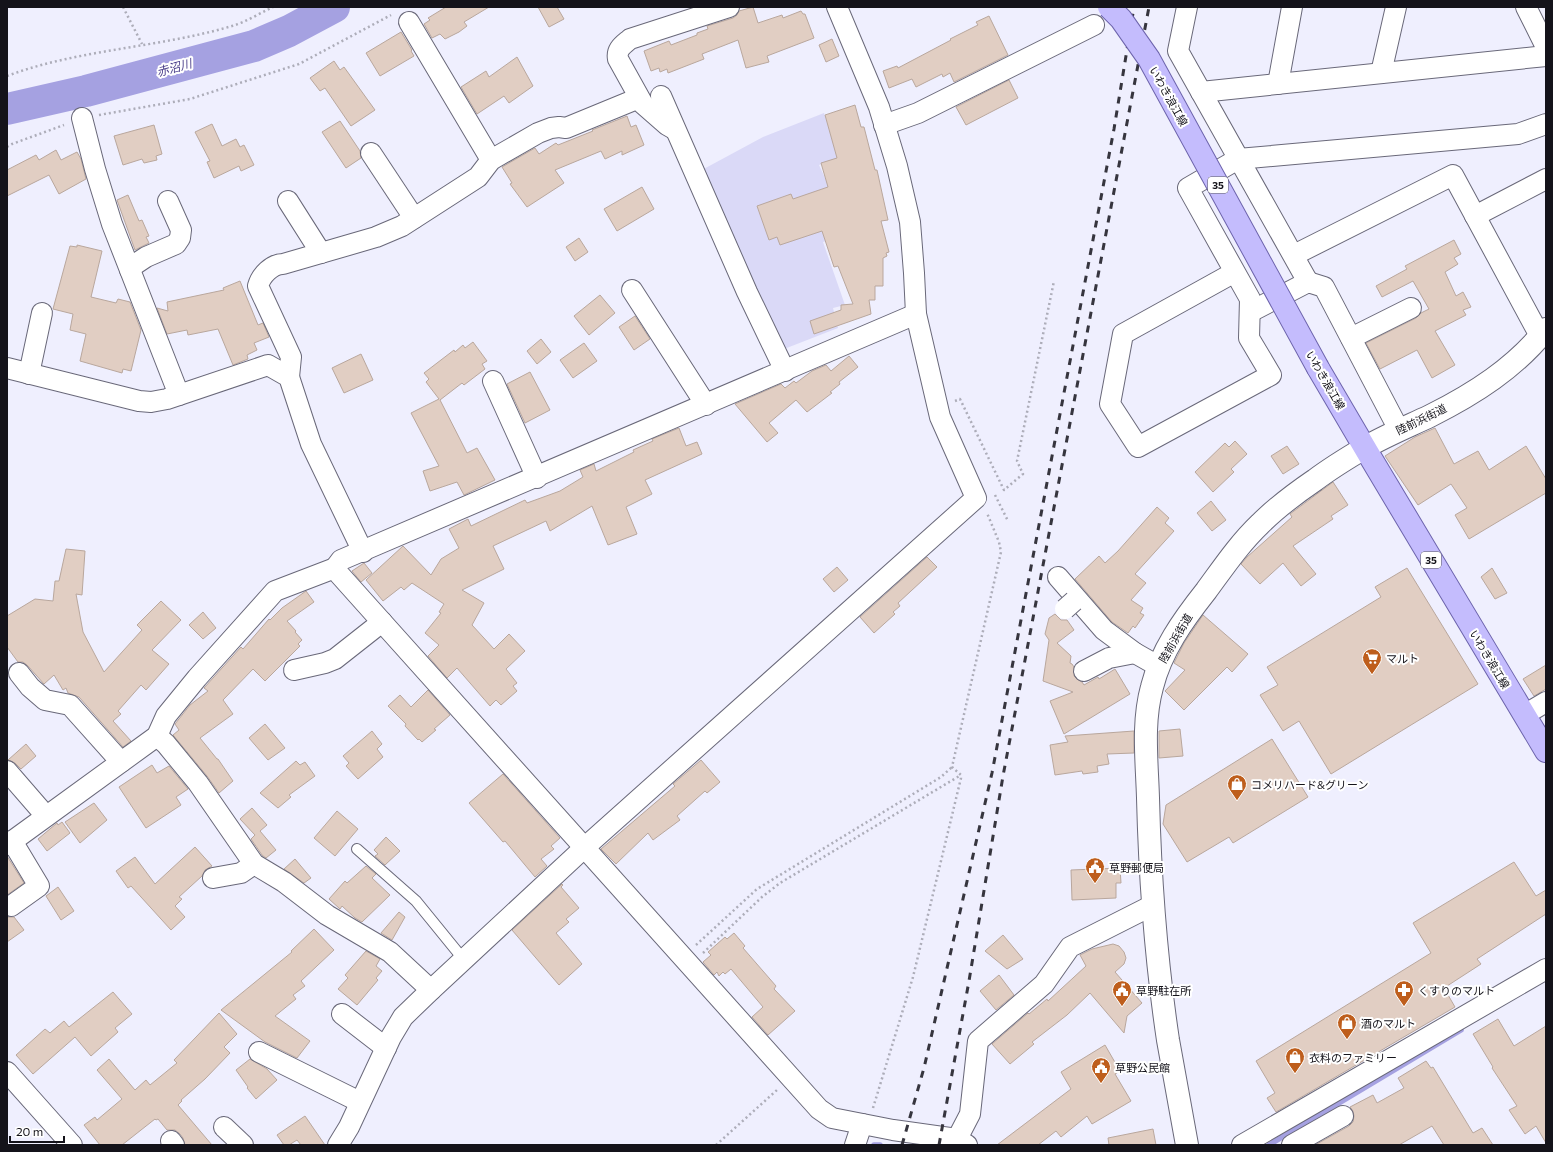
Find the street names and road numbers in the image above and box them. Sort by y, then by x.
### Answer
street label: いわき浪江線 [1147,64,1191,128]
road number: 35 [1208,177,1228,193]
street label: いわき浪江線 [1304,348,1348,412]
street label: 陸前浜街道 [1393,401,1449,437]
road number: 35 [1421,552,1441,568]
street label: 陸前浜街道 [1156,611,1194,665]
street label: いわき浪江線 [1467,627,1513,691]

